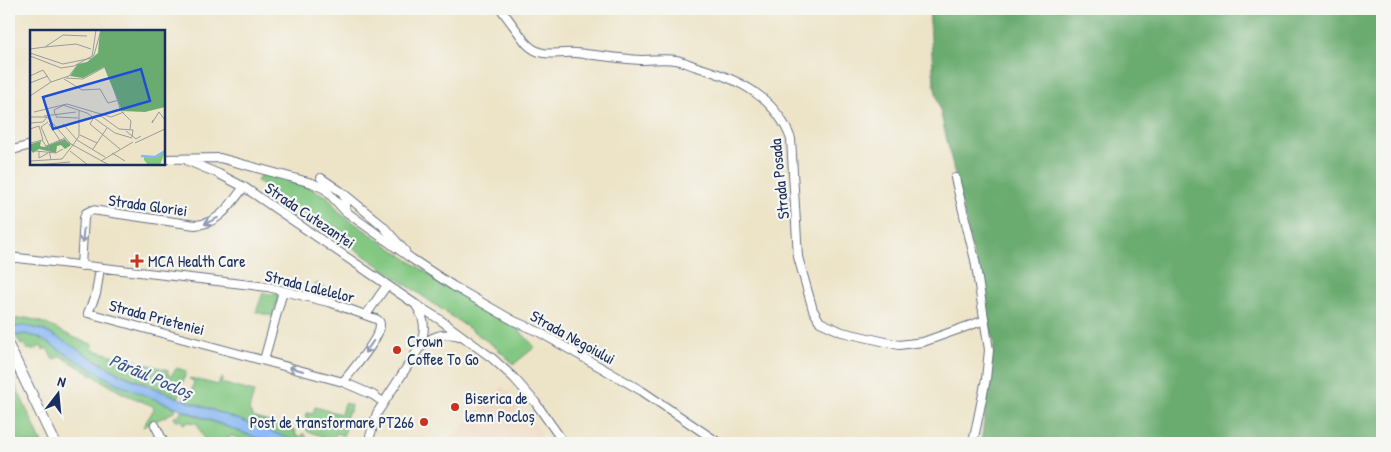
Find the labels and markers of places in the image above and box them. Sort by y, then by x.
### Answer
place label: MCA Health Care [148,250,246,272]
marker: MCA Health Care [130,254,144,268]
place label: Crown Coffee To Go [407,330,479,370]
marker: Crown Coffee To Go [391,344,403,356]
place label: Biserica de lemn Pocloș [465,387,535,427]
marker: Biserica de lemn Pocloș [449,401,461,413]
place label: Post de transformare PT266 [250,411,414,433]
marker: Post de transformare PT266 [418,416,430,428]

